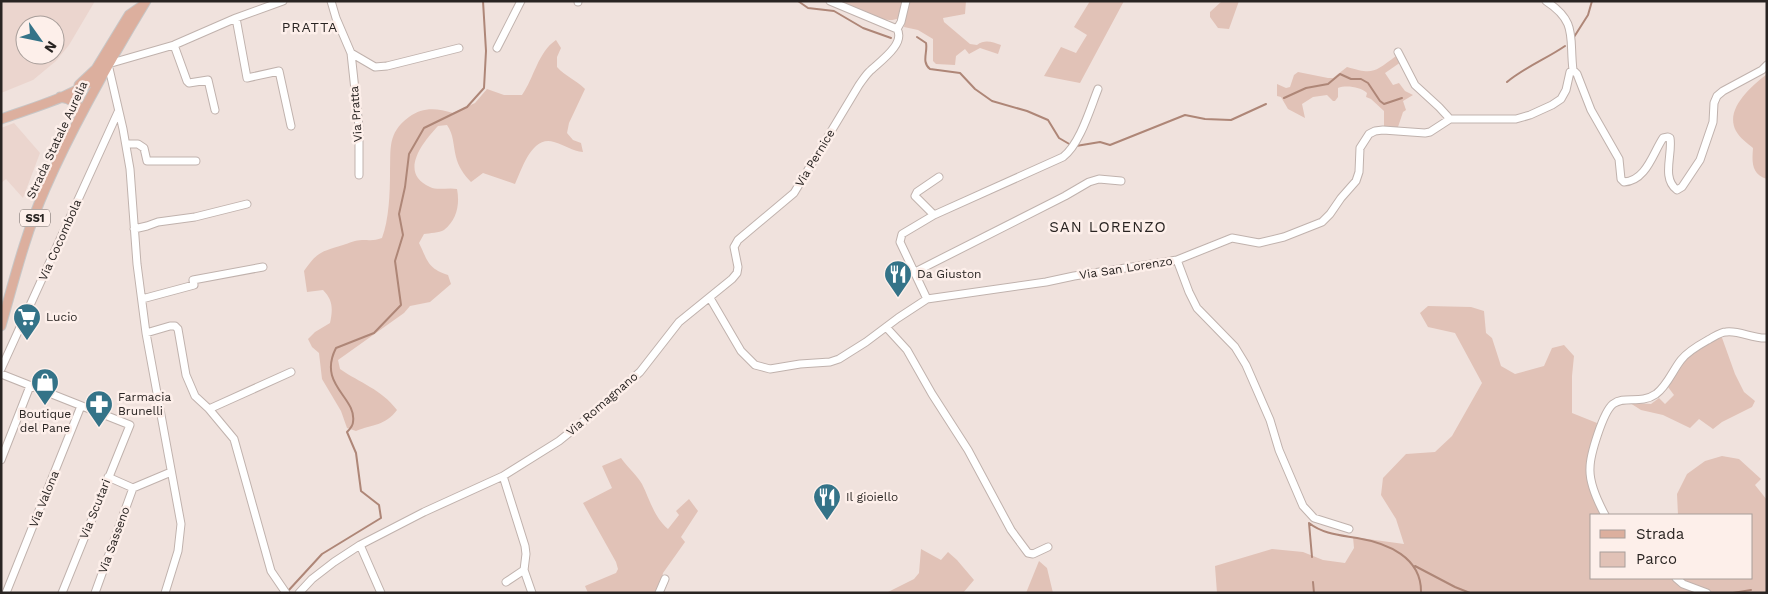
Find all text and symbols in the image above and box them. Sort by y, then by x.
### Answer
north arrow [15,15,65,65]
district label: PRATTA [282,19,338,35]
text: N [41,38,60,56]
street label: Strada Statale Aurelia [24,79,91,201]
street label: Via Pratta [347,85,365,143]
street label: Via Pernice [792,127,838,189]
street label: Via Cocombola [36,197,84,283]
road number: SS1 [20,210,50,227]
district label: SAN LORENZO [1049,218,1167,236]
street label: Via San Lorenzo [1078,254,1174,282]
restaurant icon: Da Giuston [883,259,913,298]
place label: Da Giuston [917,267,982,281]
supermarket icon: Lucio [12,302,42,341]
place label: Lucio [46,310,78,324]
shop icon: Boutique del Pane [30,367,60,406]
street label: Via Romagnano [563,369,641,439]
pharmacy icon: Farmacia Brunelli [84,389,114,428]
place label: Farmacia Brunelli [118,390,172,418]
place label: Boutique del Pane [19,407,71,435]
street label: Via Valona [26,468,62,529]
street label: Via Scutari [77,477,113,541]
restaurant icon: Il gioiello [812,482,842,521]
place label: Il gioiello [846,490,898,504]
street label: Via Sasseno [95,505,133,575]
legend [1590,514,1753,579]
text: Strada [1636,525,1685,543]
text: Parco [1636,550,1677,568]

